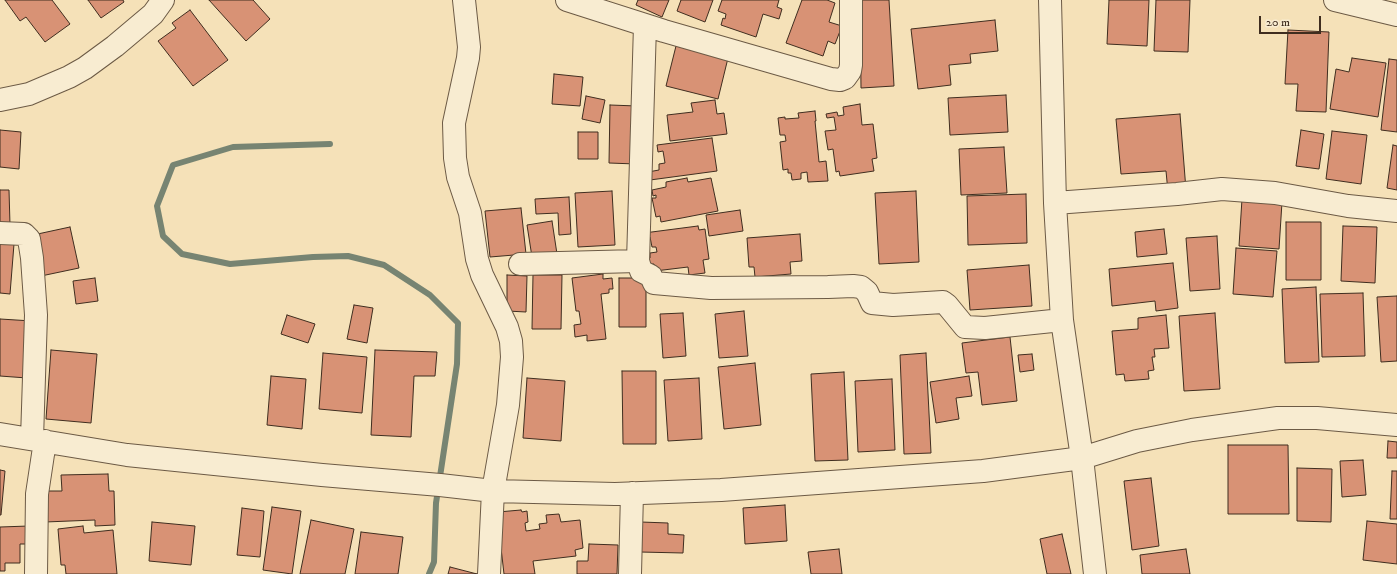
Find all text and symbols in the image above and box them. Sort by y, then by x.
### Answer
scale bar [1261,8,1323,34]
text: 20 m [1266,15,1290,30]

